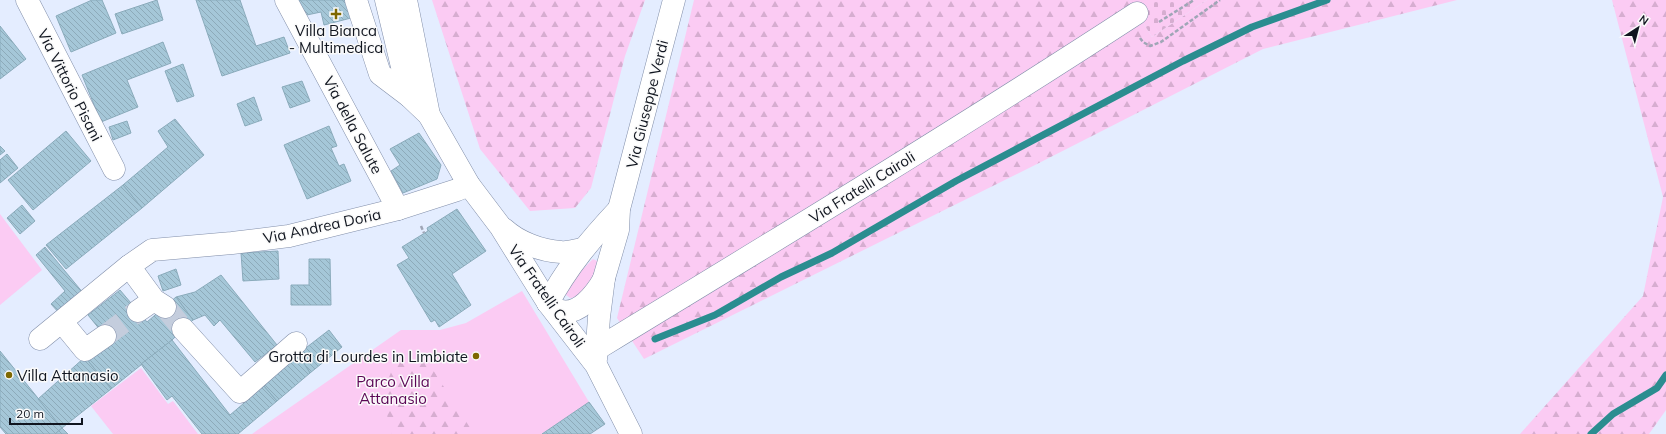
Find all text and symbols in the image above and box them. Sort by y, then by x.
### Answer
marker: Villa Bianca - Multimedica [330,8,342,20]
north arrow [1618,8,1658,48]
text: N [1636,12,1651,28]
place label: Villa Bianca - Multimedica [289,21,383,57]
street label: Via Vittorio Pisani [34,26,106,144]
street label: Via Giuseppe Verdi [622,38,672,170]
street label: Via della Salute [319,73,387,177]
street label: Via Fratelli Cairoli [806,147,918,227]
street label: Via Andrea Doria [261,204,383,248]
street label: Via Fratelli Cairoli [504,241,590,351]
place label: Grotta di Lourdes in Limbiate [268,347,468,366]
marker: Grotta di Lourdes in Limbiate [471,351,481,361]
place label: Villa Attanasio [17,366,119,385]
marker: Villa Attanasio [4,370,14,380]
park label: Parco Villa Attanasio [356,372,430,408]
scale bar [10,400,82,426]
text: 20 m [16,406,44,421]

